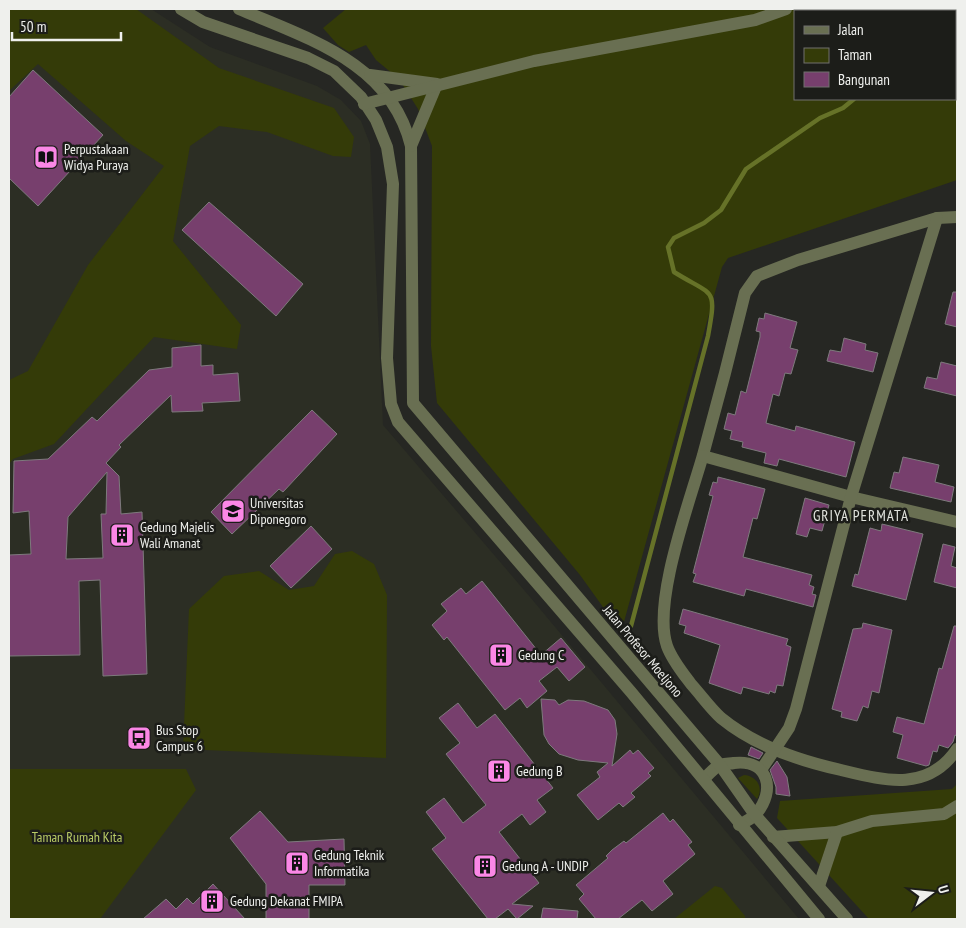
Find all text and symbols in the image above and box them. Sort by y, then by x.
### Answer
scale bar [12,10,121,42]
legend [794,10,956,100]
text: 50 m [20,17,46,36]
text: Jalan [837,20,864,39]
text: Taman [838,45,872,64]
text: Bangunan [838,70,890,89]
place label: Perpustakaan Widya Puraya [64,140,129,174]
library icon: Perpustakaan Widya Puraya [33,144,59,170]
place label: Universitas Diponegoro [250,494,306,528]
school or university icon: Universitas Diponegoro [220,498,246,524]
district label: GRIYA PERMATA [813,506,909,525]
place label: Gedung Majelis Wali Amanat [140,518,215,552]
building icon: Gedung Majelis Wali Amanat [109,522,135,548]
street label: Jalan Profesor Moeljono [599,600,687,701]
building icon: Gedung C [488,642,514,668]
place label: Gedung C [518,646,565,664]
place label: Bus Stop Campus 6 [156,721,203,755]
bus stop icon: Bus Stop Campus 6 [126,725,152,751]
building icon: Gedung B [486,758,512,784]
place label: Gedung B [516,762,563,780]
park label: Taman Rumah Kita [32,828,122,846]
place label: Gedung Teknik Informatika [314,846,385,880]
building icon: Gedung Teknik Informatika [284,850,310,876]
building icon: Gedung A - UNDIP [472,853,498,879]
place label: Gedung A - UNDIP [502,857,588,875]
north arrow [906,868,956,918]
text: U [934,883,953,895]
building icon: Gedung Dekanat FMIPA [199,888,225,914]
place label: Gedung Dekanat FMIPA [230,892,343,910]

